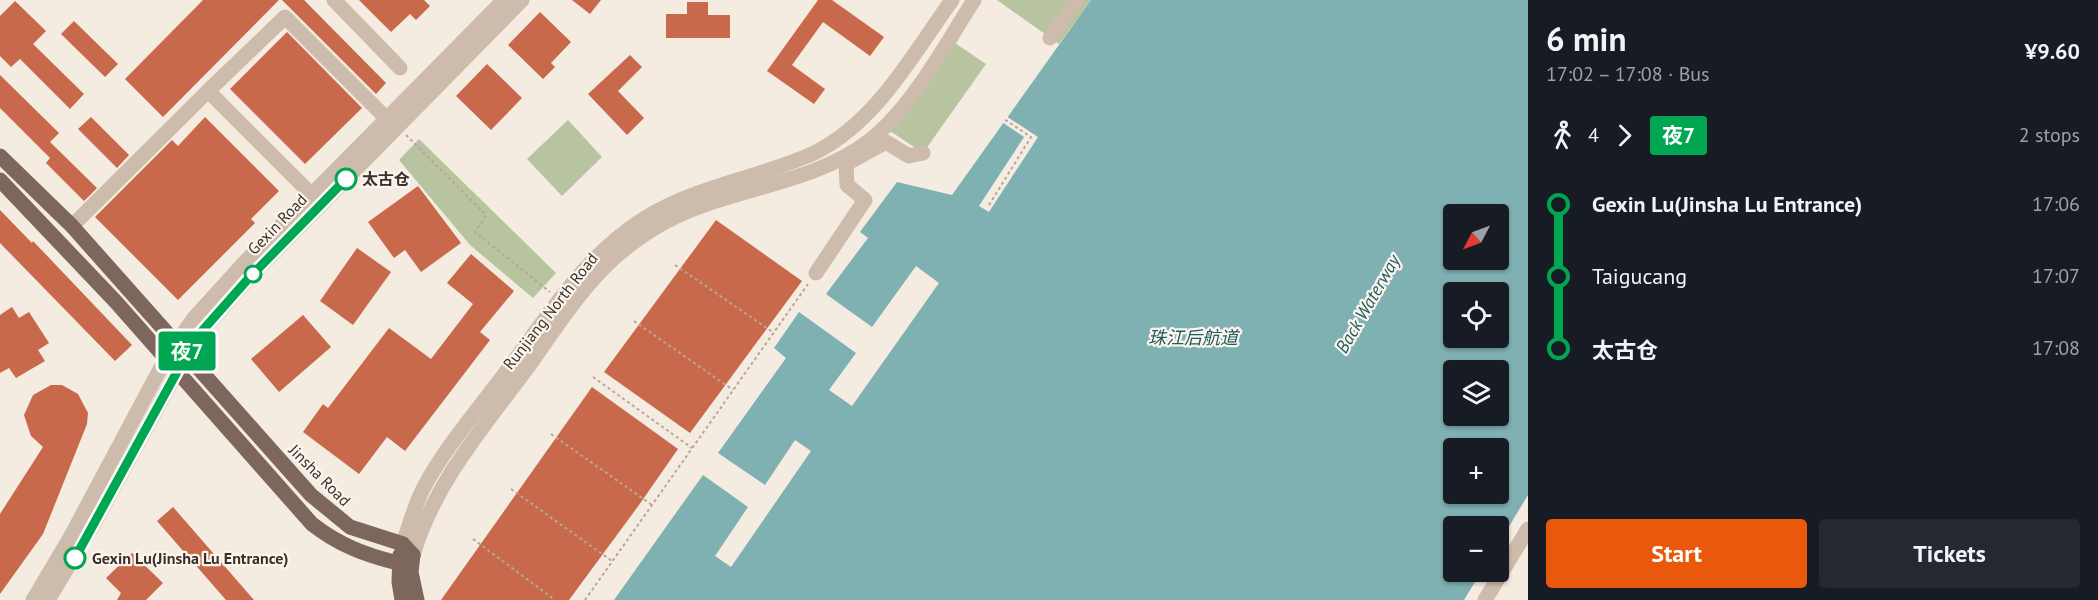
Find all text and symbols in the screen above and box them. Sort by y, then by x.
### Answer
text: 6 min [1546,17,1627,60]
text: ¥9.60 [2025,37,2080,65]
text: 17:02 – 17:08 · Bus [1546,61,1710,87]
icon: walk [1546,119,1579,152]
icon: forward [1608,119,1641,152]
text: 4 [1588,122,1599,148]
text: 夜7 [1662,122,1695,149]
text: 2 stops [2019,122,2080,148]
marker: 太古仓 [335,168,357,190]
place label: 太古仓 [362,169,410,189]
street label: Gexin Road [243,189,311,259]
text: Gexin Lu(Jinsha Lu Entrance) [1592,190,1862,218]
text: 17:06 [2032,191,2080,217]
north arrow [1443,204,1509,270]
map controls [1443,204,1509,582]
street label: Runjiang North Road [498,249,602,373]
water label: Back Waterway [1330,250,1406,357]
text: Taigucang [1592,262,1687,290]
text: 17:07 [2032,263,2080,289]
unlabelled marker [244,265,262,283]
button: locate [1443,282,1509,348]
water label: 珠江后航道 [1148,326,1241,349]
line badge: 夜7 [160,332,214,370]
text: 17:08 [2032,335,2080,361]
text: 太古仓 [1592,336,1658,364]
text: 夜7 [171,338,203,365]
button: layers [1443,360,1509,426]
button: + [1443,438,1509,504]
street label: Jinsha Road [284,439,355,510]
button: − [1443,516,1509,582]
button: Start [1546,519,1807,588]
button: Tickets [1819,519,2080,588]
marker: Gexin Lu(Jinsha Lu Entrance) [64,547,86,569]
place label: Gexin Lu(Jinsha Lu Entrance) [92,548,289,568]

